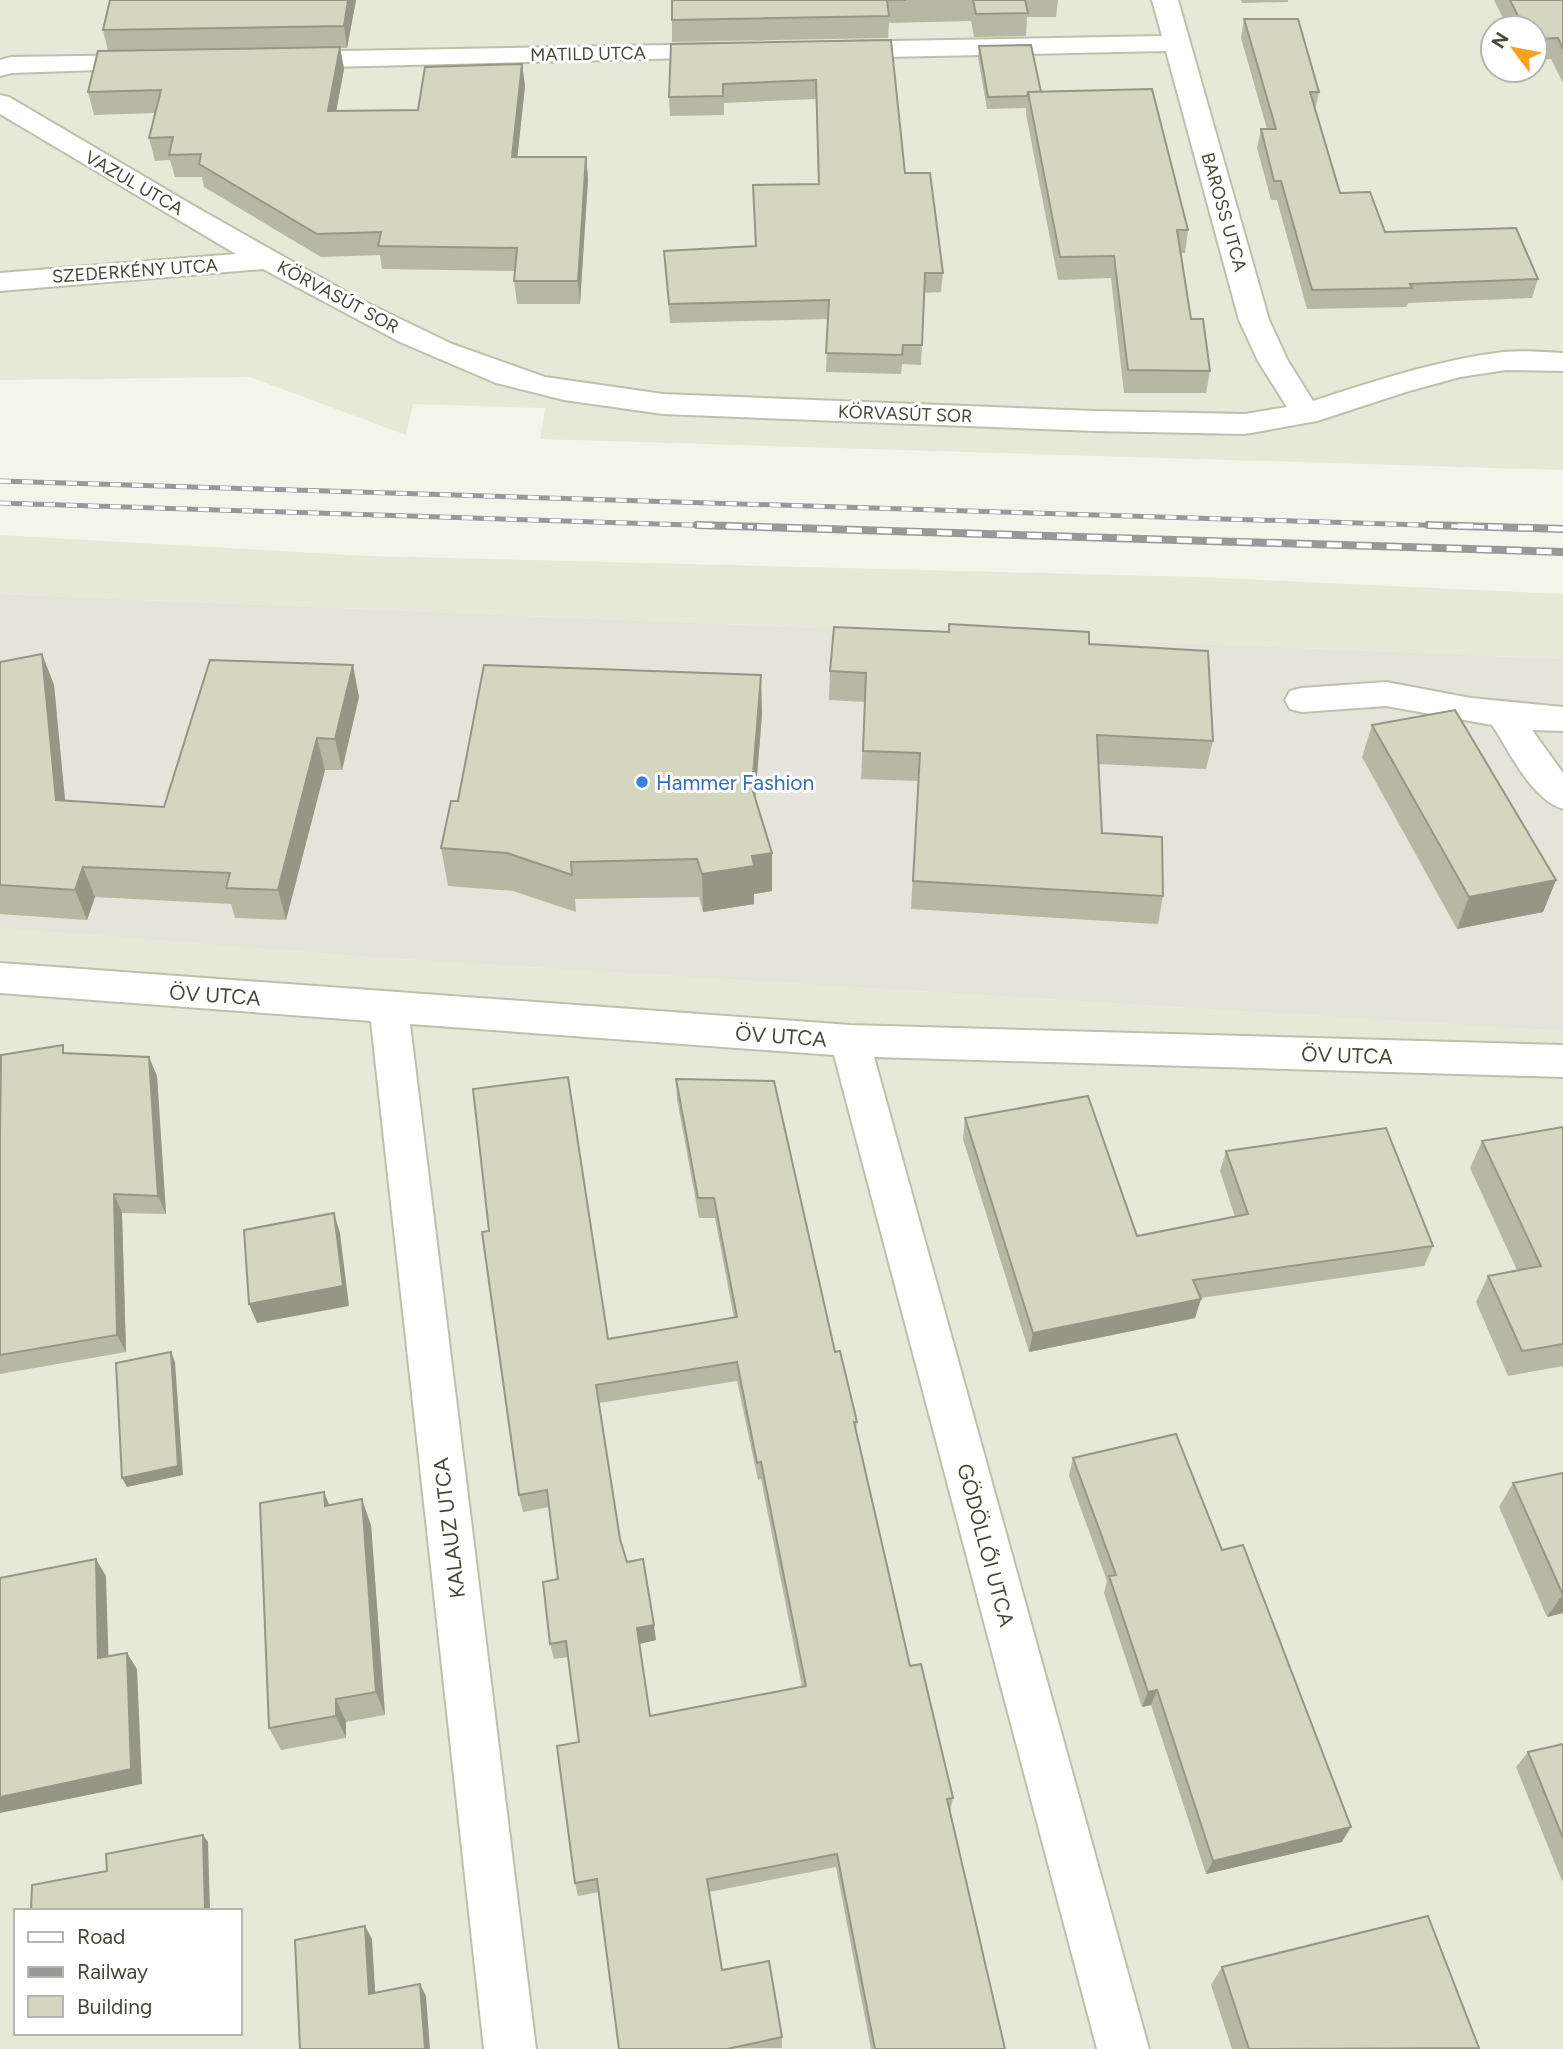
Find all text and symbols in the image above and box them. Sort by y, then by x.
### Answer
north arrow [1479,14,1549,84]
text: N [1486,28,1514,53]
street label: MATILD UTCA [530,42,646,66]
street label: VAZUL UTCA [81,146,187,220]
street label: BAROSS UTCA [1197,150,1251,274]
street label: SZEDERKÉNY UTCA [51,254,219,288]
street label: KÖRVASÚT SOR [274,256,402,338]
street label: KÖRVASÚT SOR [837,401,973,427]
place label: Hammer Fashion [656,770,814,795]
marker: Hammer Fashion [634,774,650,790]
street label: ÖV UTCA [169,979,261,1011]
street label: ÖV UTCA [735,1020,827,1052]
street label: ÖV UTCA [1301,1041,1393,1069]
street label: KALAUZ UTCA [428,1456,470,1600]
street label: GÖDÖLLŐI UTCA [952,1461,1020,1629]
legend [14,1909,242,2035]
text: Road [77,1924,125,1949]
text: Railway [77,1959,148,1984]
text: Building [77,1994,152,2019]

